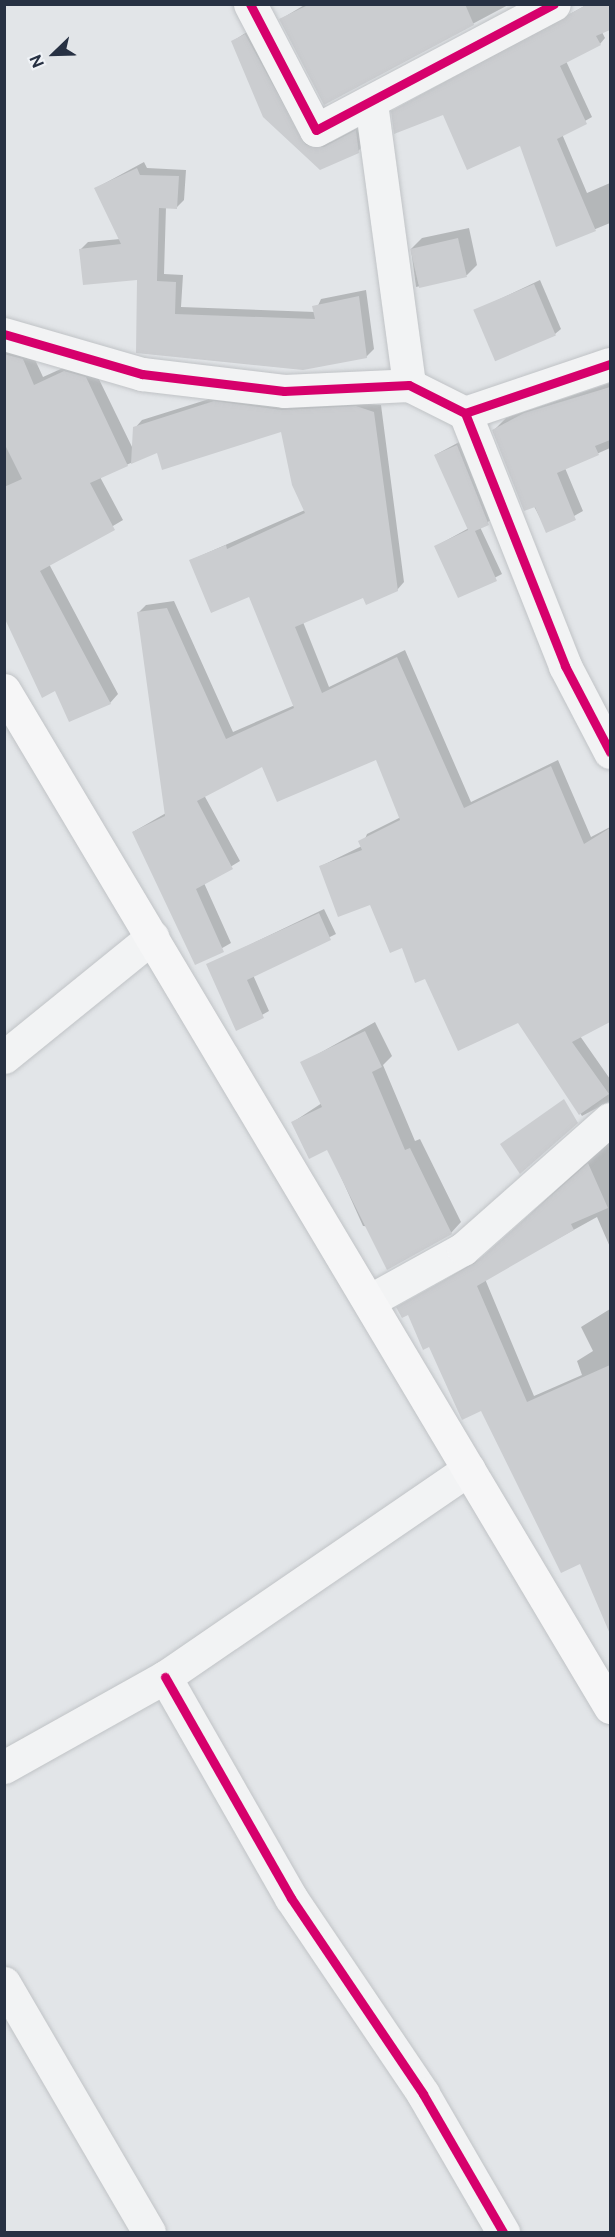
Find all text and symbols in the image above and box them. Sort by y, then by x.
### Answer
north arrow [24,24,84,84]
text: N [26,52,48,71]

